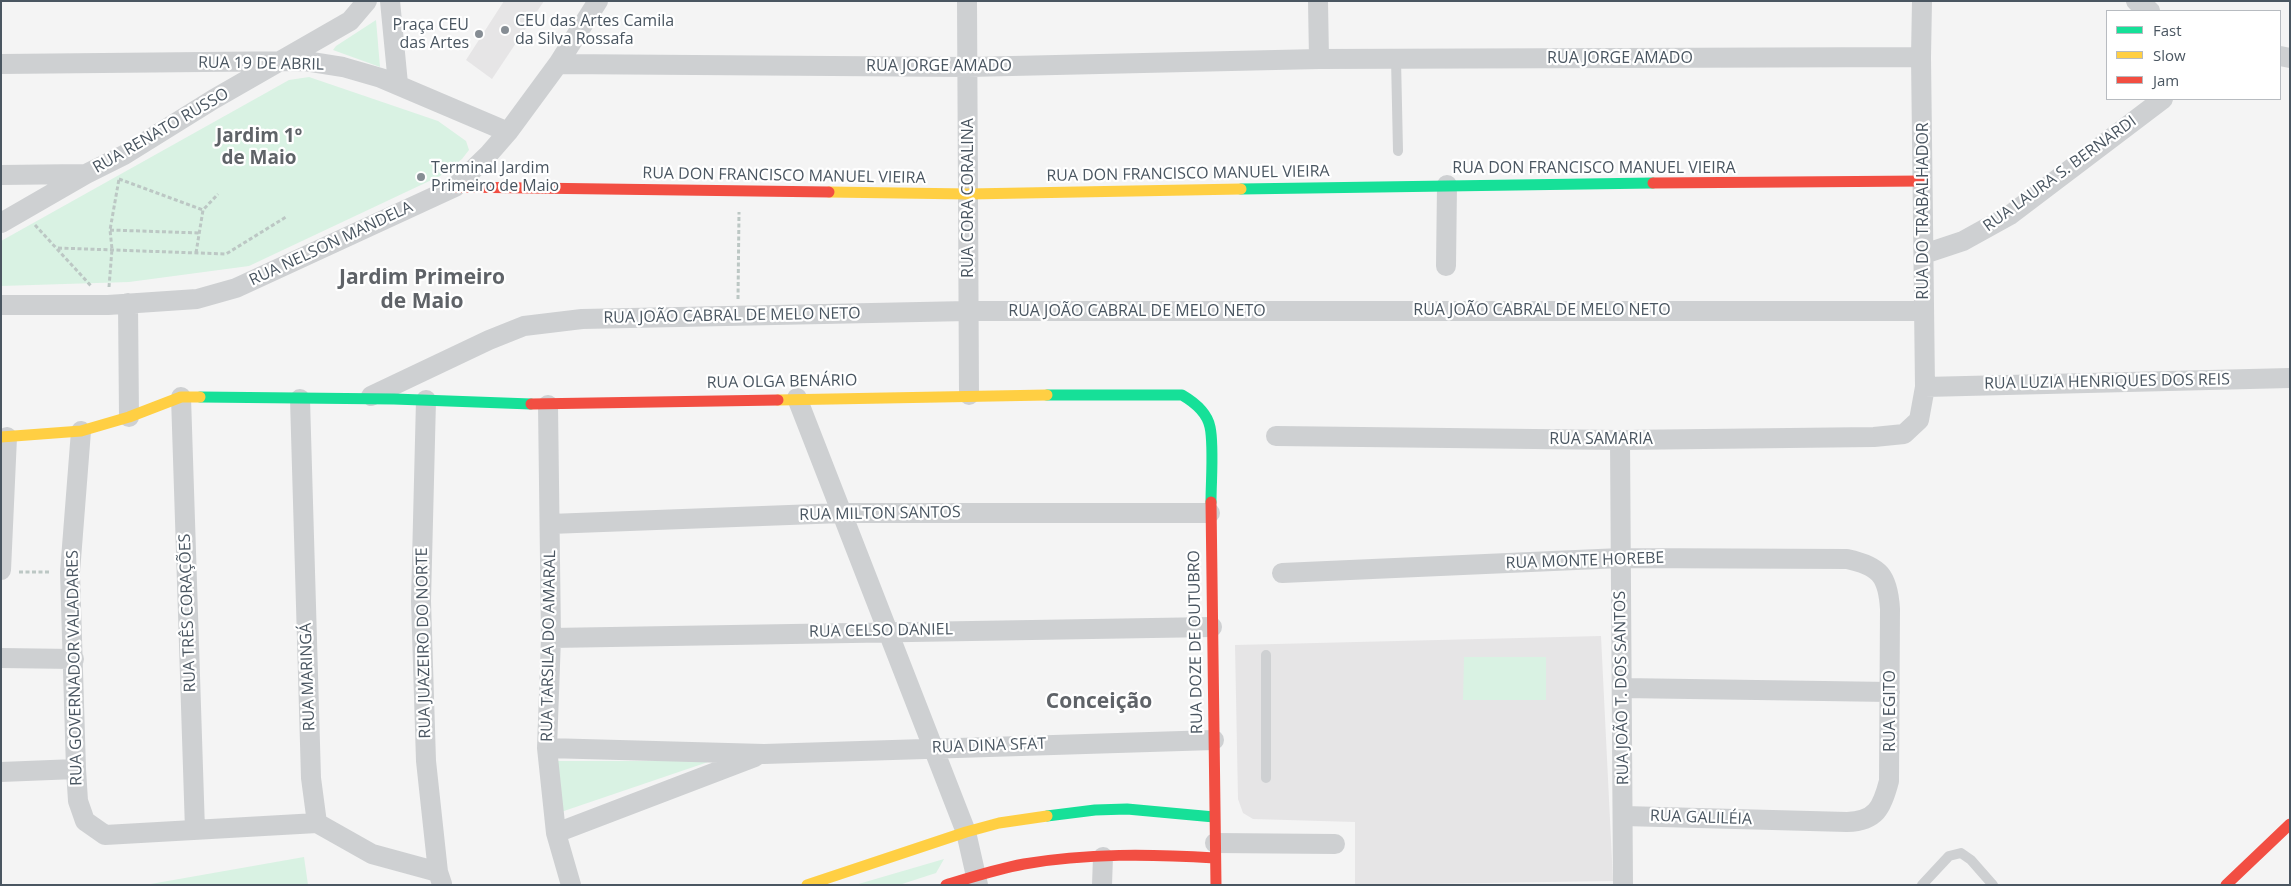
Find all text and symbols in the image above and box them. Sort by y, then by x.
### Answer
legend [2106,10,2281,100]
place label: CEU das Artes Camila da Silva Rossafa [515,11,674,49]
place label: Praça CEU das Artes [393,15,469,53]
text: Fast [2153,20,2182,40]
marker: CEU das Artes Camila da Silva Rossafa [499,24,511,36]
marker: Praça CEU das Artes [473,28,485,40]
text: Slow [2153,45,2186,65]
street label: RUA JORGE AMADO [1547,48,1693,68]
street label: RUA 19 DE ABRIL [198,53,324,75]
street label: RUA JORGE AMADO [866,56,1012,76]
text: Jam [2153,70,2179,90]
street label: RUA RENATO RUSSO [90,84,232,178]
street label: RUA LAURA S. BERNARDI [1980,112,2140,236]
street label: RUA CORA CORALINA [958,118,978,278]
street label: RUA DO TRABALHADOR [1913,122,1933,300]
district label: Jardim 1º de Maio [216,126,302,170]
place label: Terminal Jardim Primeiro de Maio [431,158,559,196]
street label: RUA DON FRANCISCO MANUEL VIEIRA [1452,158,1736,178]
street label: RUA DON FRANCISCO MANUEL VIEIRA [1046,162,1330,186]
street label: RUA DON FRANCISCO MANUEL VIEIRA [642,164,926,188]
marker: Terminal Jardim Primeiro de Maio [415,171,427,183]
street label: RUA NELSON MANDELA [246,198,416,290]
district label: Jardim Primeiro de Maio [339,265,505,315]
street label: RUA JOÃO CABRAL DE MELO NETO [1413,300,1671,320]
street label: RUA JOÃO CABRAL DE MELO NETO [1008,301,1266,321]
street label: RUA JOÃO CABRAL DE MELO NETO [603,304,861,328]
street label: RUA LUZIA HENRIQUES DOS REIS [1984,370,2230,394]
street label: RUA OLGA BENÁRIO [706,371,858,393]
street label: RUA SAMARIA [1549,429,1653,449]
street label: RUA MILTON SANTOS [799,503,961,525]
street label: RUA TRÊS CORAÇÕES [176,533,200,693]
street label: RUA JUAZEIRO DO NORTE [413,547,435,739]
street label: RUA MONTE HOREBE [1505,549,1665,573]
street label: RUA GOVERNADOR VALADARES [63,550,87,786]
street label: RUA TARSILA DO AMARAL [538,550,560,742]
street label: RUA DOZE DE OUTUBRO [1185,550,1207,734]
street label: RUA JOÃO T. DOS SANTOS [1611,591,1633,785]
street label: RUA CELSO DANIEL [809,620,953,642]
street label: RUA MARINGÁ [297,622,319,732]
street label: RUA EGITO [1880,670,1900,752]
district label: Conceição [1046,689,1152,715]
street label: RUA DINA SFAT [932,734,1046,758]
street label: RUA GALILÉIA [1650,807,1752,829]

